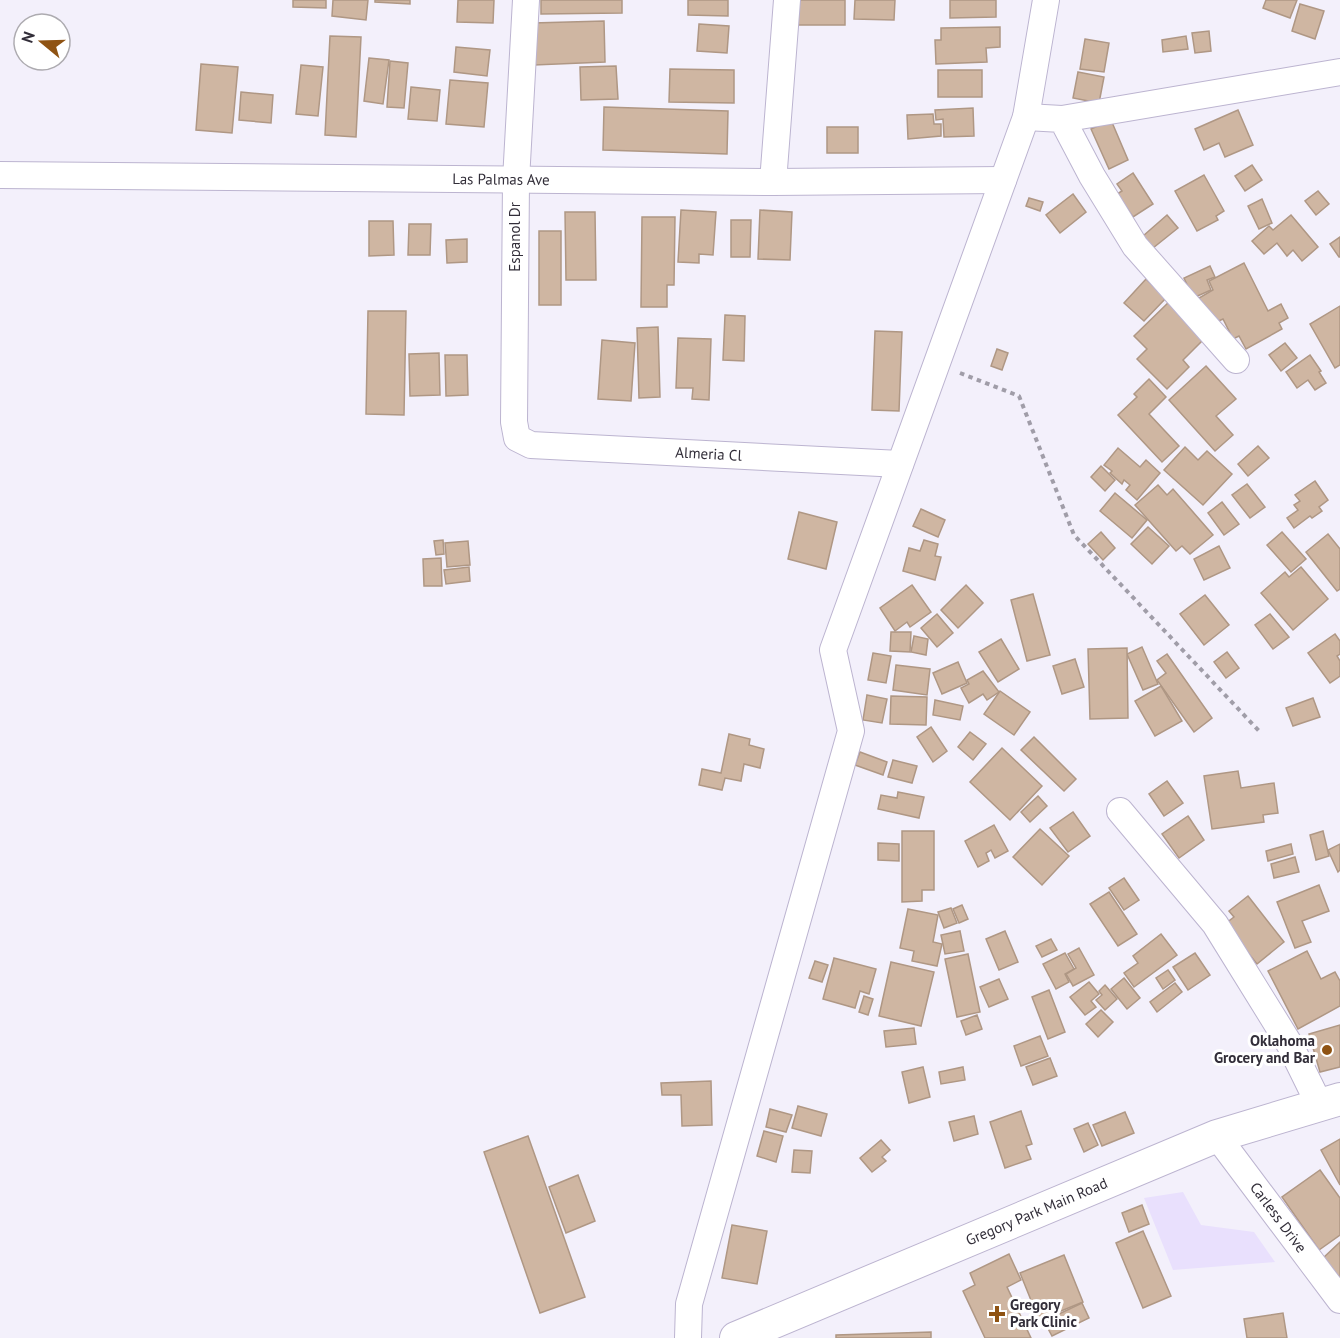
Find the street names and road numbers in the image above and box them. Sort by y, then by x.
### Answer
street label: Las Palmas Ave [452,169,550,189]
street label: Espanol Dr [505,202,524,272]
street label: Almeria Cl [675,442,743,465]
street label: Gregory Park Main Road [963,1173,1110,1250]
street label: Carless Drive [1246,1178,1311,1256]

